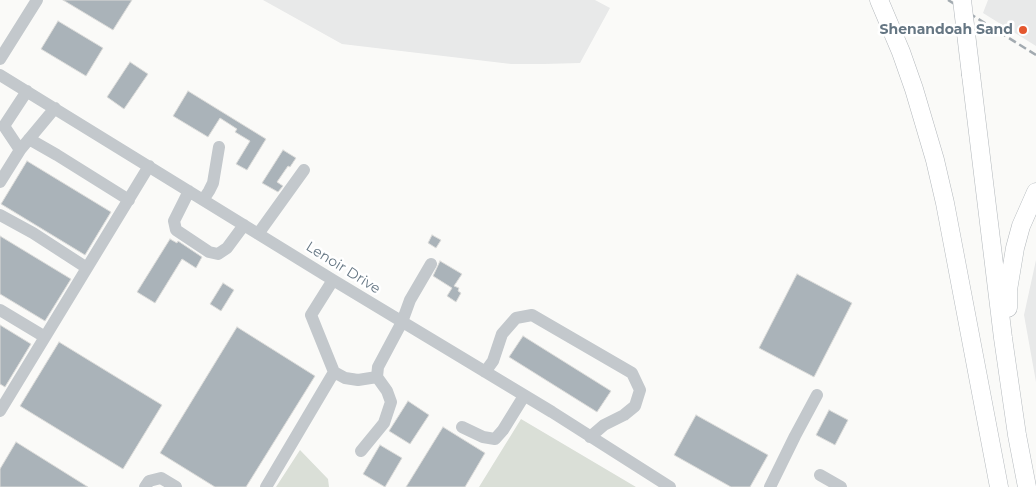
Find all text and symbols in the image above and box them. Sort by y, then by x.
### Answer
place label: Shenandoah Sand [879,22,1013,38]
marker: Shenandoah Sand [1017,24,1029,36]
street label: Lenoir Drive [303,238,383,298]

